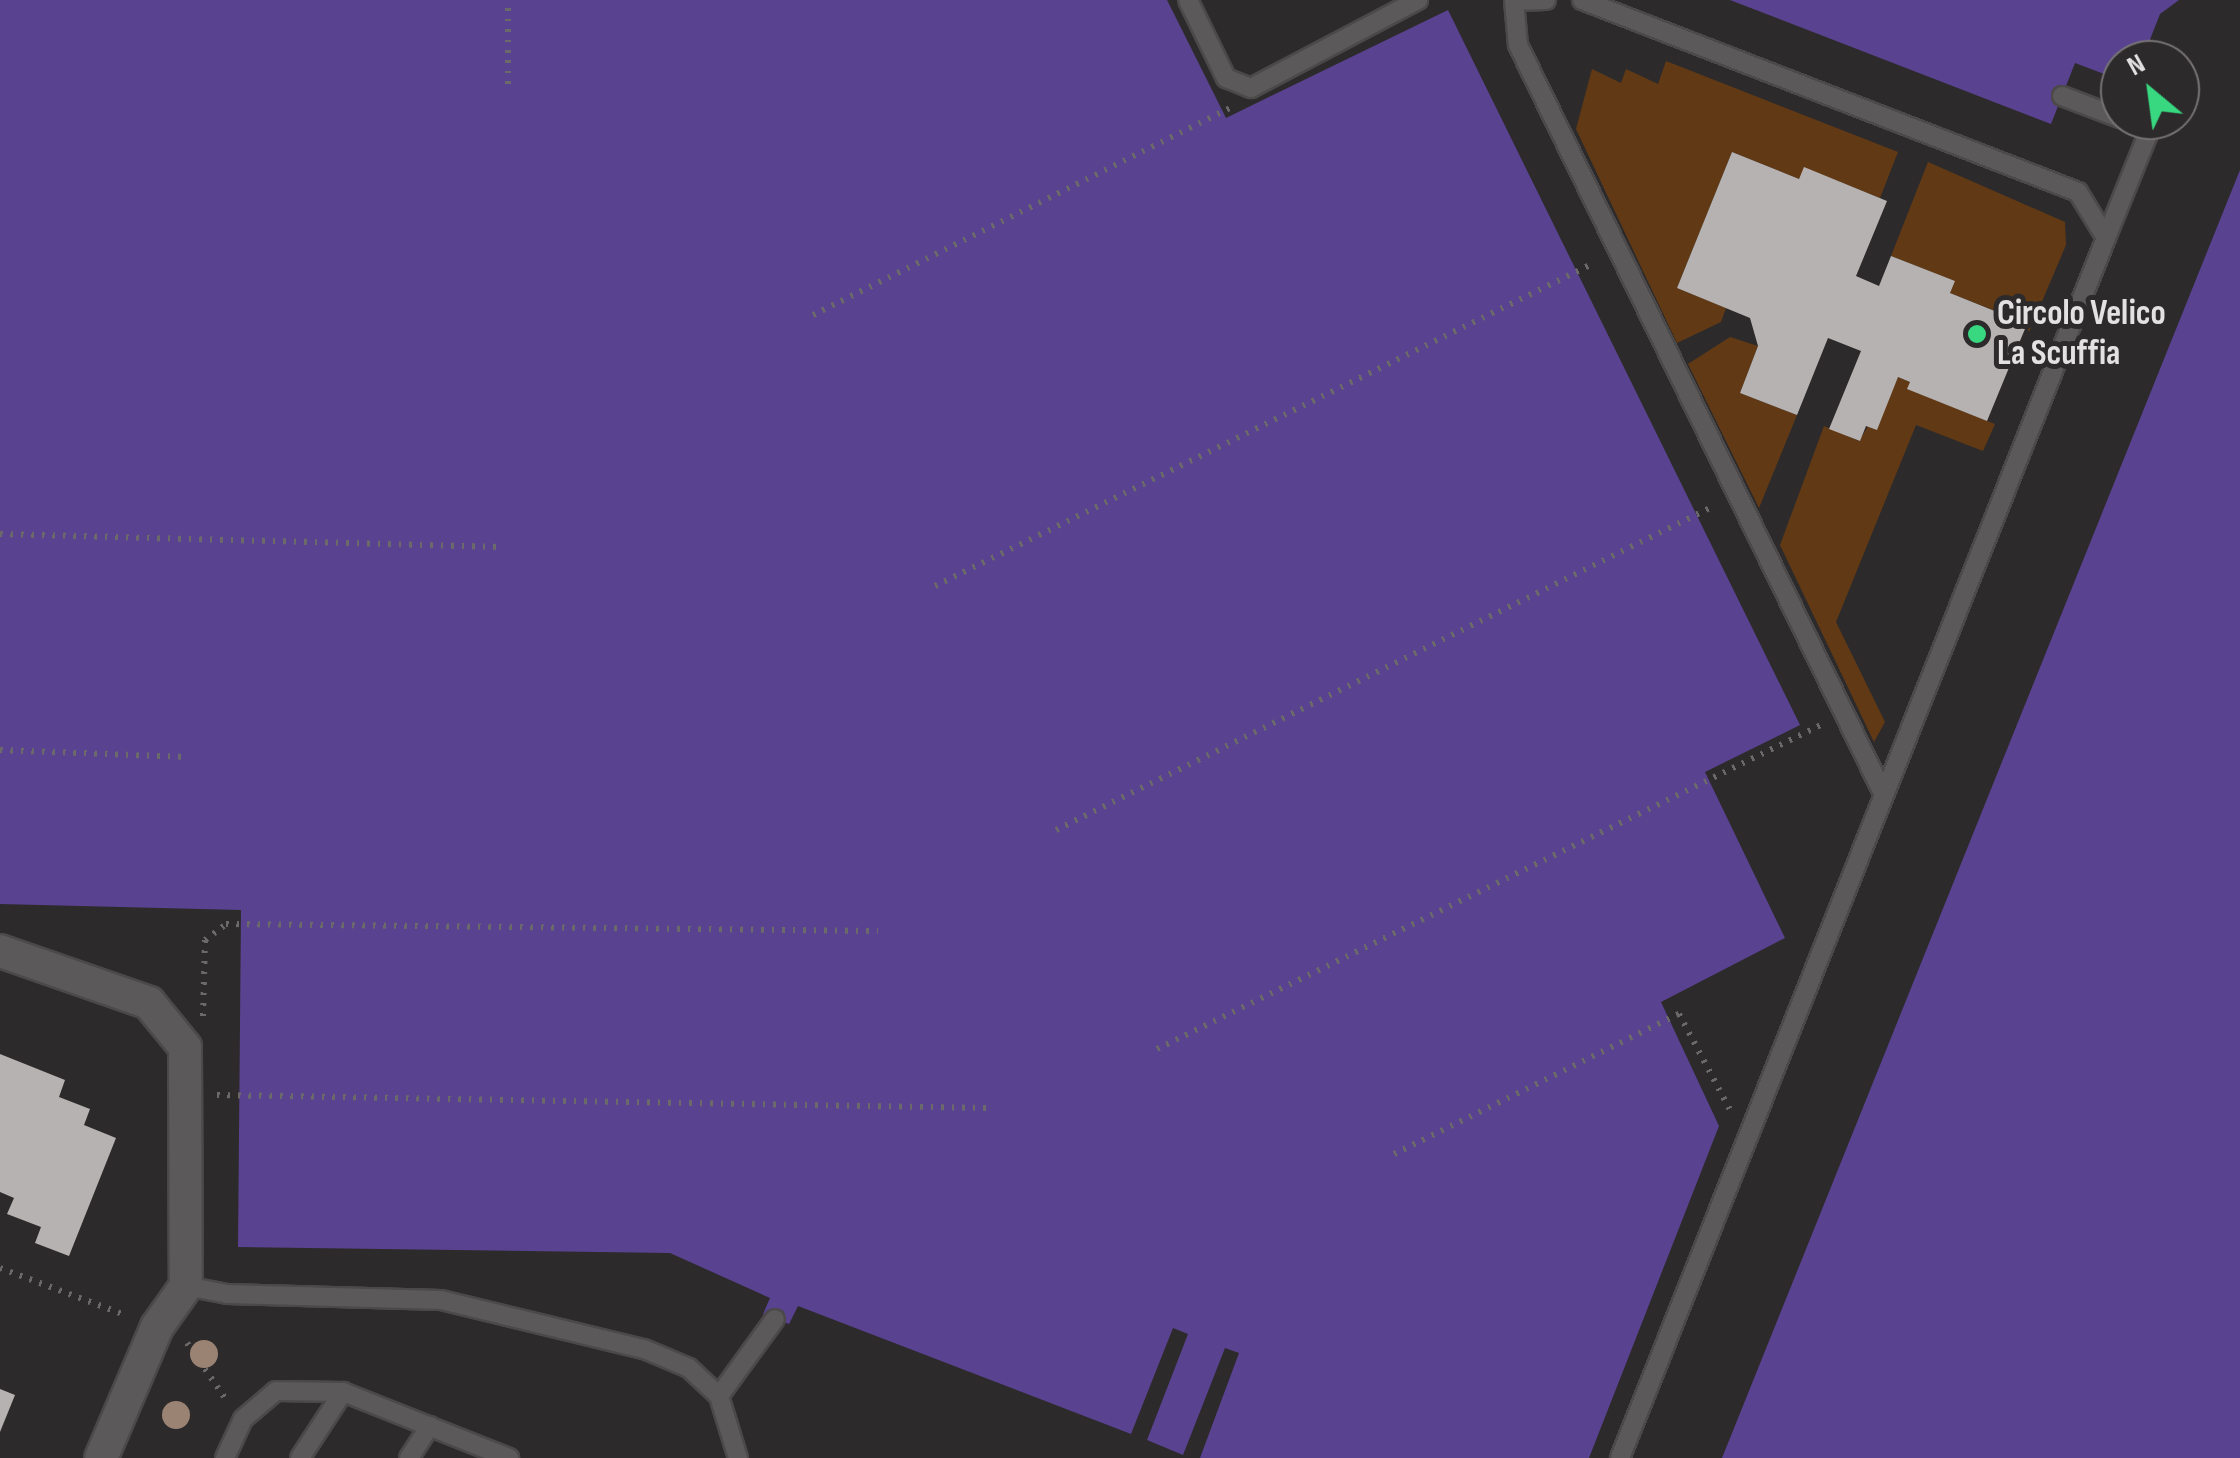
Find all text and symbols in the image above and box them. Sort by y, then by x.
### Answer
north arrow [2100,40,2200,140]
text: N [2122,47,2151,83]
place label: Circolo Velico La Scuffia [1997,293,2166,375]
marker: Circolo Velico La Scuffia [1966,323,1988,345]

